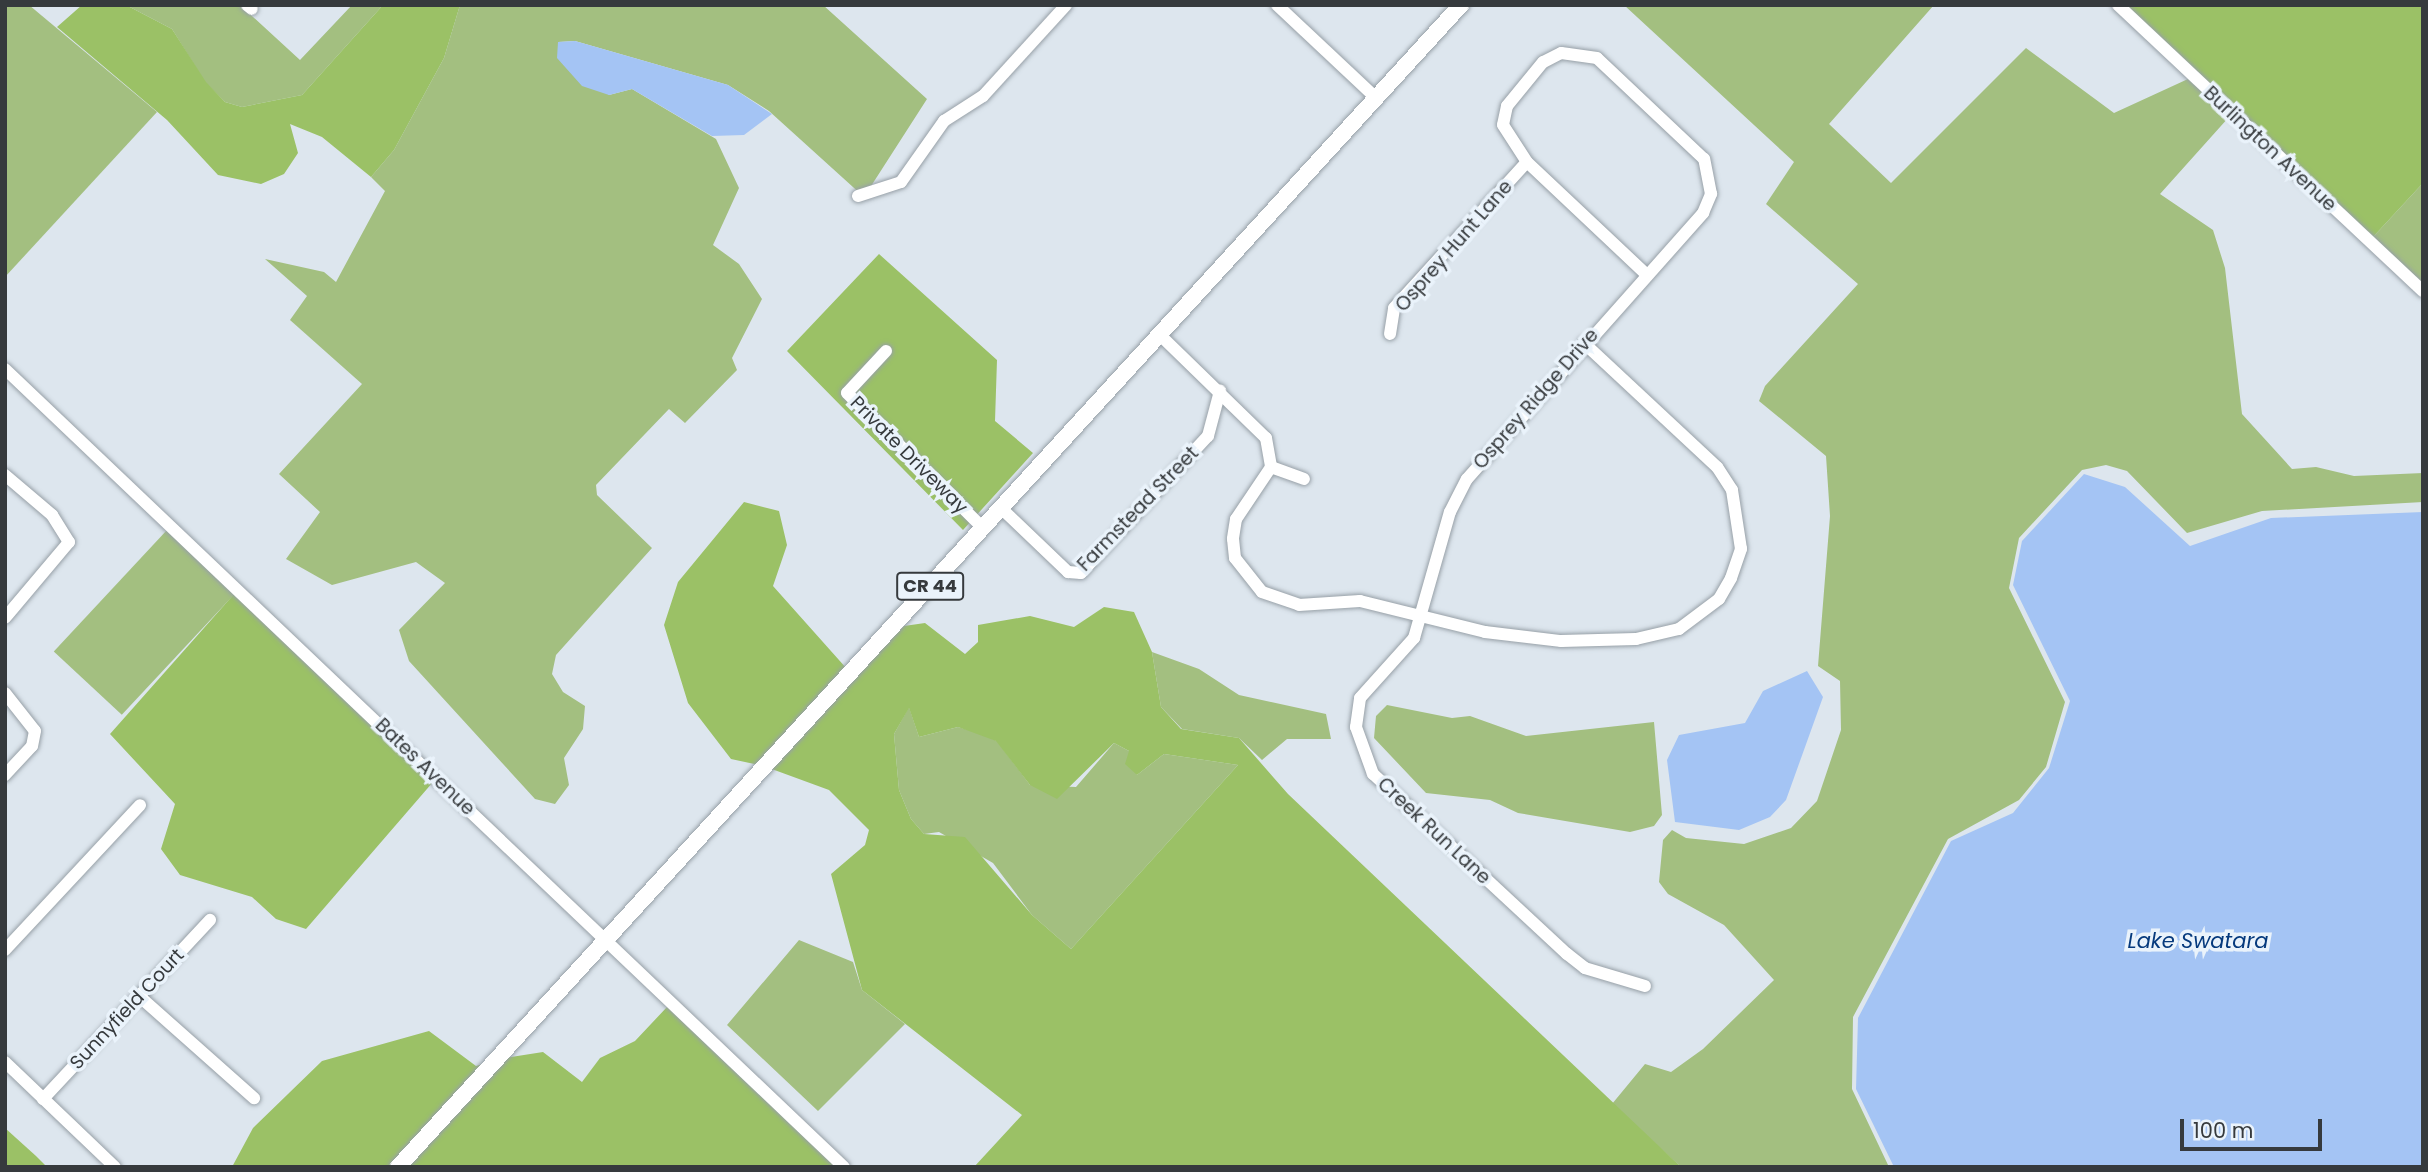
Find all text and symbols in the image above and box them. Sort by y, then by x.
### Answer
street label: Burlington Avenue [2199,82,2341,216]
street label: Osprey Hunt Lane [1391,176,1517,316]
street label: Osprey Ridge Drive [1469,324,1603,474]
street label: Private Driveway [846,392,972,518]
street label: Farmstead Street [1073,442,1203,576]
road number: CR 44 [895,572,965,600]
street label: Bates Avenue [370,714,480,820]
street label: Creek Run Lane [1373,773,1495,889]
water label: Lake Swatara [2128,928,2268,954]
street label: Sunnyfield Court [65,944,189,1074]
scale bar [2183,1106,2325,1150]
text: 100 m [2193,1116,2253,1145]

